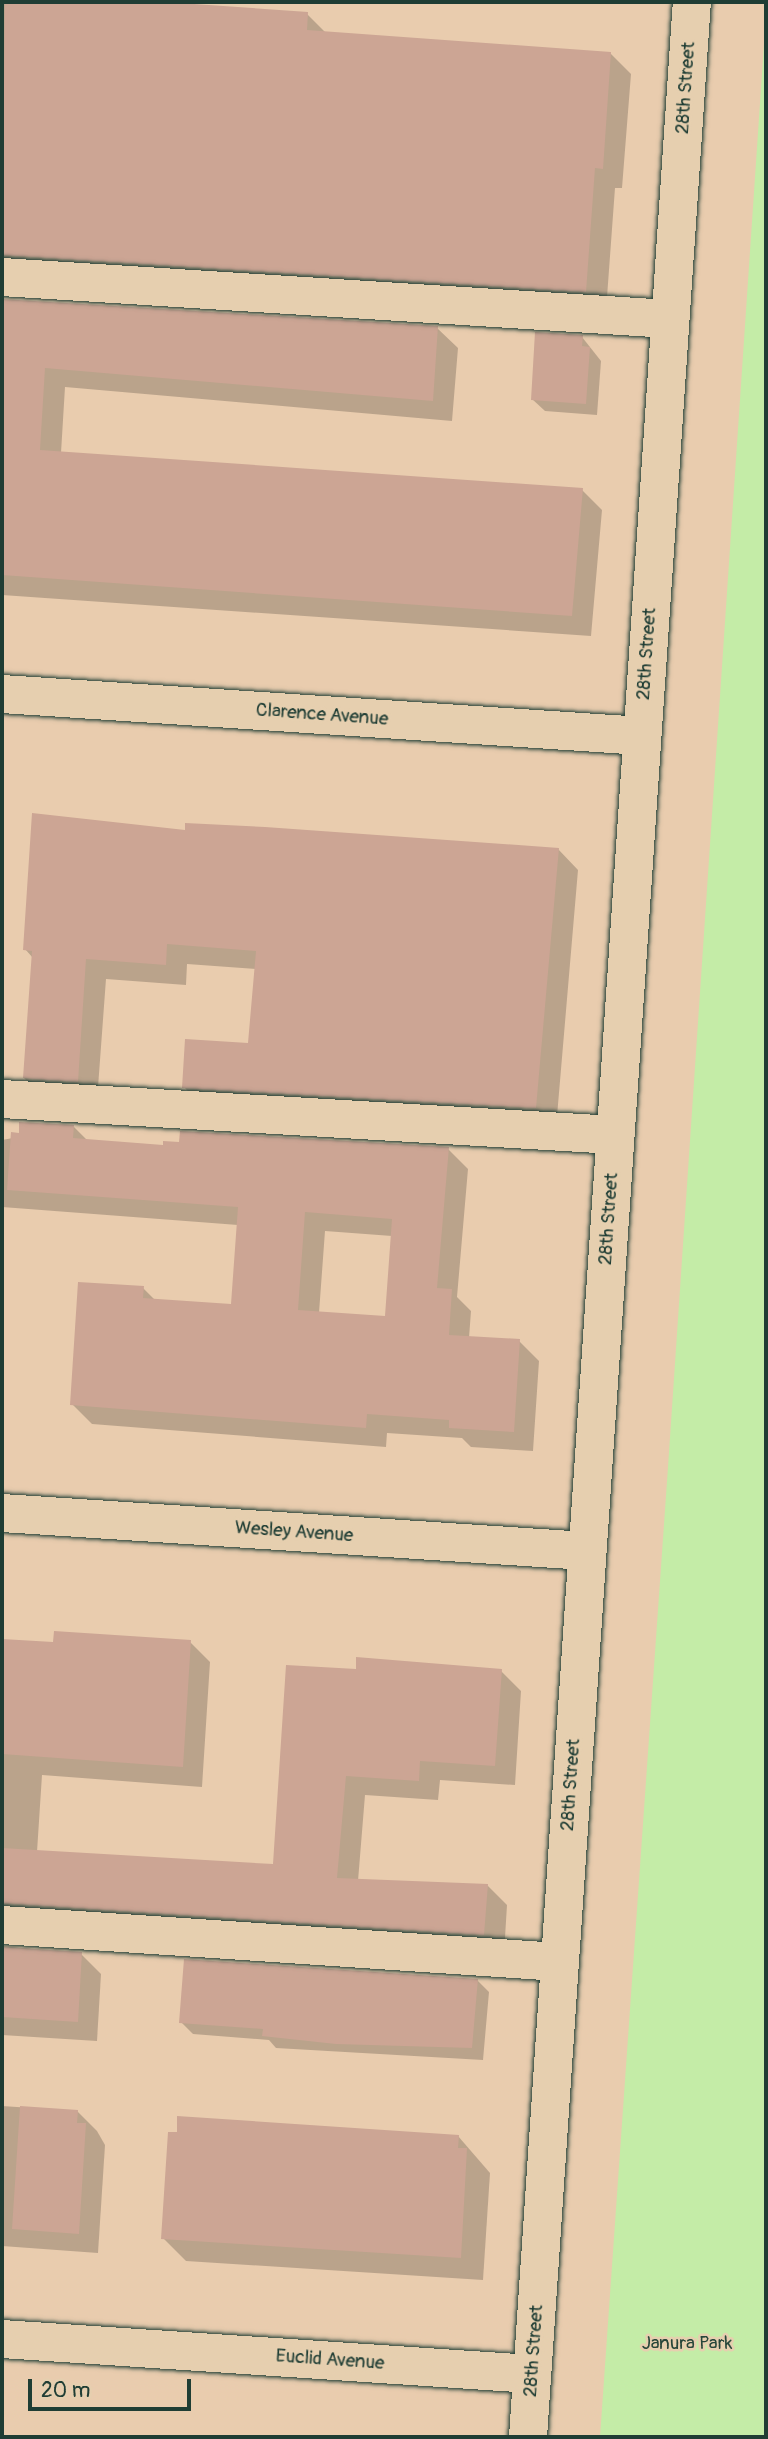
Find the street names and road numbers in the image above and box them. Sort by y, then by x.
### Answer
street label: 28th Street [671,41,701,135]
street label: 28th Street [632,607,662,701]
street label: Clarence Avenue [255,699,389,731]
street label: 28th Street [594,1172,624,1266]
street label: Wesley Avenue [234,1516,354,1548]
street label: 28th Street [556,1738,586,1832]
street label: 28th Street [519,2304,549,2398]
street label: Euclid Avenue [275,2345,385,2375]

